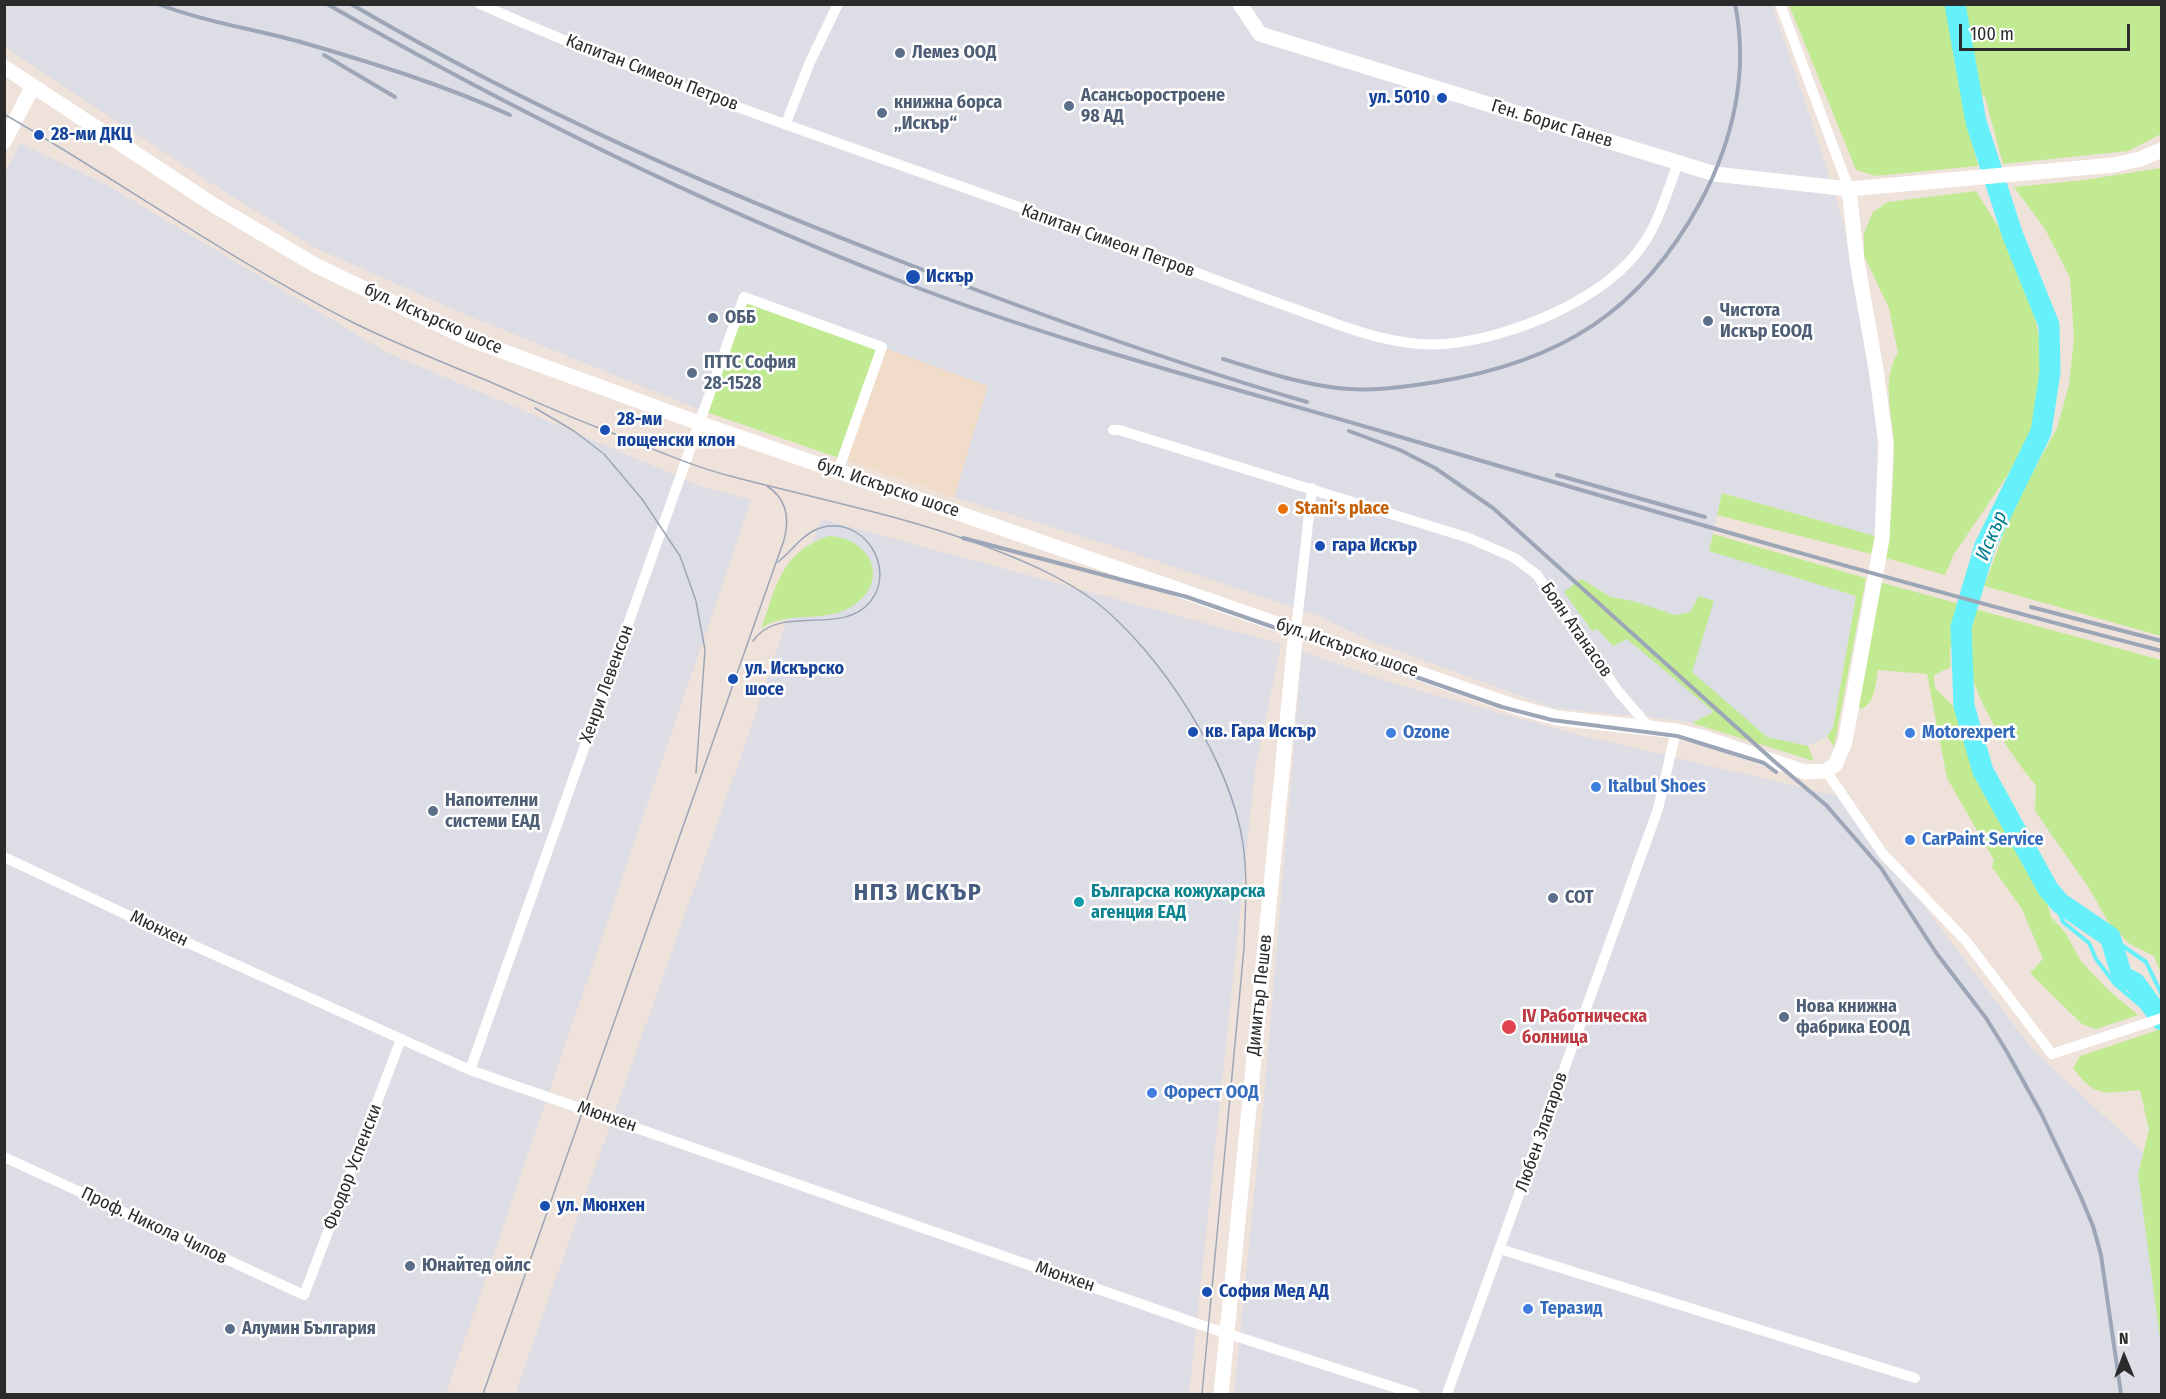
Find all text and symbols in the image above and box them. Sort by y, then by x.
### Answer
scale bar [1962,12,2133,50]
text: 100 m [1970,23,2014,45]
street label: Капитан Симеон Петров [563,30,741,116]
place label: Лемез ООД [912,42,996,64]
marker: Лемез ООД [893,46,907,60]
place label: Асансьоростроене 98 АД [1081,85,1225,128]
place label: ул. 5010 [1369,87,1430,109]
marker: ул. 5010 [1435,91,1449,105]
place label: книжна борса „Искър“ [894,92,1002,134]
street label: Ген. Борис Ганев [1489,95,1615,153]
marker: Асансьоростроене 98 АД [1062,99,1076,113]
marker: книжна борса „Искър“ [875,106,889,120]
place label: 28-ми ДКЦ [51,124,132,146]
marker: 28-ми ДКЦ [32,128,46,142]
street label: Капитан Симеон Петров [1018,200,1198,282]
place label: Искър [926,266,974,288]
marker: Искър [904,268,922,286]
street label: бул. Искърско шосе [361,279,505,359]
place label: Чистота Искър ЕООД [1720,300,1812,342]
place label: ОББ [725,307,756,329]
marker: ОББ [706,311,720,325]
marker: Чистота Искър ЕООД [1701,314,1715,328]
place label: ПТТС София 28-1528 [704,352,796,394]
marker: ПТТС София 28-1528 [685,366,699,380]
place label: 28-ми пощенски клон [617,409,735,452]
marker: 28-ми пощенски клон [598,423,612,437]
street label: бул. Искърско шосе [814,454,962,522]
place label: Stani's place [1295,498,1389,520]
marker: Stani's place [1276,502,1290,516]
water label: Искър [1971,507,2013,565]
place label: гара Искър [1332,535,1417,557]
marker: гара Искър [1313,539,1327,553]
street label: Боян Атанасов [1535,579,1617,681]
street label: бул. Искърско шосе [1273,614,1421,682]
street label: Хенри Левенсон [576,622,638,746]
place label: ул. Искърско шосе [745,658,844,700]
marker: ул. Искърско шосе [726,672,740,686]
place label: кв. Гара Искър [1205,721,1316,743]
place label: Ozone [1403,722,1450,744]
place label: Motorexpert [1922,722,2015,744]
marker: кв. Гара Искър [1186,725,1200,739]
marker: Ozone [1384,726,1398,740]
marker: Motorexpert [1903,726,1917,740]
place label: Italbul Shoes [1608,776,1706,798]
marker: Italbul Shoes [1589,780,1603,794]
place label: Напоителни системи ЕАД [445,790,540,832]
marker: Напоителни системи ЕАД [426,804,440,818]
place label: CarPaint Service [1922,829,2044,851]
marker: CarPaint Service [1903,833,1917,847]
district label: НПЗ ИСКЪР [854,879,982,907]
place label: Българска кожухарска агенция ЕАД [1091,881,1265,924]
place label: СОТ [1565,887,1594,909]
marker: СОТ [1546,891,1560,905]
marker: Българска кожухарска агенция ЕАД [1072,895,1086,909]
street label: Мюнхен [127,906,191,952]
street label: Димитър Пешев [1243,933,1277,1057]
place label: Нова книжна фабрика ЕООД [1796,996,1910,1038]
place label: IV Работническа болница [1522,1006,1647,1048]
marker: Нова книжна фабрика ЕООД [1777,1010,1791,1024]
marker: IV Работническа болница [1500,1018,1518,1036]
street label: Любен Златаров [1511,1069,1573,1195]
place label: Форест ООД [1164,1082,1259,1104]
marker: Форест ООД [1145,1086,1159,1100]
street label: Мюнхен [574,1097,640,1137]
street label: Фьодор Успенски [319,1101,387,1233]
street label: Проф. Никола Чилов [78,1183,230,1269]
place label: ул. Мюнхен [557,1195,645,1217]
marker: ул. Мюнхен [538,1199,552,1213]
place label: Юнайтед ойлс [422,1255,531,1277]
street label: Мюнхен [1032,1257,1098,1297]
marker: Юнайтед ойлс [403,1259,417,1273]
place label: София Мед АД [1219,1281,1329,1303]
marker: София Мед АД [1200,1285,1214,1299]
place label: Теразид [1540,1298,1602,1320]
marker: Теразид [1521,1302,1535,1316]
place label: Алумин България [242,1318,376,1340]
marker: Алумин България [223,1322,237,1336]
north arrow [2094,1327,2154,1387]
text: N [2119,1329,2129,1348]

